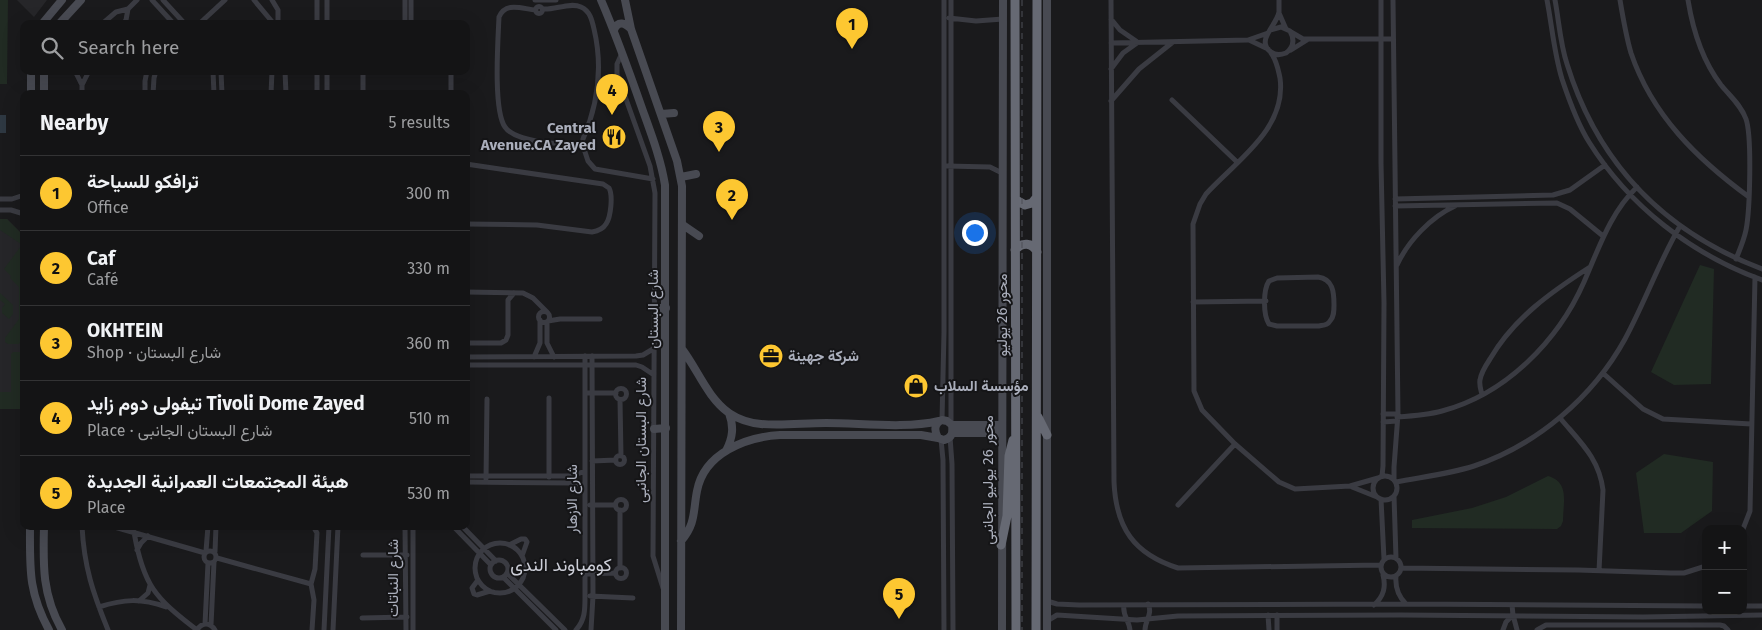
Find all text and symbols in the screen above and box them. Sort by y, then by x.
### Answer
pin: 1 [836,8,868,49]
search box [20,20,470,75]
icon: search [38,34,66,62]
text: Search here [78,36,179,59]
pin: 4 [596,74,628,115]
text: Nearby [40,110,108,136]
pin: 3 [703,111,735,152]
text: 5 results [389,113,450,132]
place label: Central Avenue.CA Zayed [480,119,597,154]
restaurant icon: Central Avenue.CA Zayed [601,124,627,150]
text: ترافكو للسياحة [87,170,199,193]
pin: 2 [716,179,748,220]
text: 1 [52,184,60,203]
text: 300 m [406,184,450,203]
text: Office [87,198,129,217]
your location [962,220,988,246]
text: Caf [87,247,115,270]
text: 2 [52,259,60,278]
text: 330 m [407,259,450,278]
street label: شارع البستان [644,269,664,349]
text: Café [87,270,118,289]
street label: محور 26 يوليو [993,274,1011,356]
text: OKHTEIN [87,319,163,342]
text: 3 [52,334,60,353]
text: 360 m [407,334,450,353]
text: Shop · شارع البستان [87,343,221,362]
office icon: شركة جهينة [758,343,784,369]
place label: شركة جهينة [788,347,859,365]
shop icon: مؤسسة السلاب [903,373,929,399]
street label: شارع البستان الجانبى [632,377,652,503]
place label: مؤسسة السلاب [934,377,1029,395]
text: تيفولى دوم زايد Tivoli Dome Zayed [87,392,365,415]
text: 4 [51,409,61,428]
text: 510 m [409,409,450,428]
street label: محور 26 يوليو الجانبى [979,415,998,545]
text: Place · شارع البستان الجانبى [87,421,272,440]
street label: شارع الازهار [563,464,583,535]
text: هيئة المجتمعات العمرانية الجديدة [87,470,349,493]
text: 5 [52,484,60,503]
text: 530 m [407,484,450,503]
text: Place [87,498,126,517]
map controls [1702,525,1747,615]
button: + [1702,525,1747,570]
street label: شارع النباتات [384,539,404,617]
district label: كومباوند الندى [510,554,612,576]
button: − [1702,570,1747,615]
pin: 5 [883,578,915,619]

